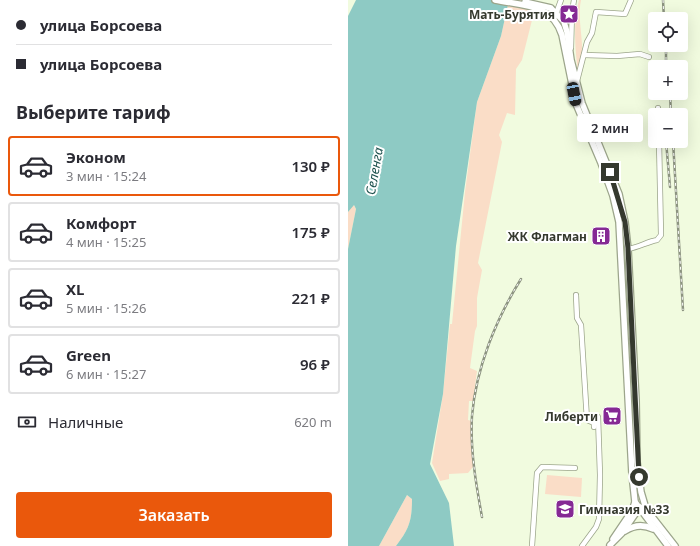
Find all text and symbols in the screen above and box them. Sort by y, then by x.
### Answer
place icon: Мать-Бурятия [558,3,580,25]
place label: Мать-Бурятия [469,6,555,23]
map controls [648,12,688,148]
button: locate [648,12,688,52]
text: улица Борсоева [40,15,162,35]
text: улица Борсоева [40,54,162,74]
button: + [648,60,688,100]
car [566,81,582,107]
text: Выберите тариф [16,100,171,124]
button: − [648,108,688,148]
callout: 2 мин [577,114,643,142]
text: 2 мин [591,119,629,137]
water label: Селенга [361,145,387,196]
text: Эконом [66,147,126,167]
icon: car [18,148,54,184]
text: 130 ₽ [291,156,330,176]
route end [601,163,619,181]
text: 3 мин · 15:24 [66,167,146,185]
text: Комфорт [66,213,136,233]
icon: car [18,214,54,250]
text: 175 ₽ [291,222,330,242]
building icon: ЖК Флагман [590,225,612,247]
place label: ЖК Флагман [508,228,587,245]
text: 4 мин · 15:25 [66,233,146,251]
text: XL [66,279,84,299]
icon: car [18,280,54,316]
text: 221 ₽ [291,288,330,308]
text: 5 мин · 15:26 [66,299,146,317]
text: Green [66,345,111,365]
icon: car [18,346,54,382]
text: 96 ₽ [300,354,330,374]
text: 6 мин · 15:27 [66,365,146,383]
supermarket icon: Либерти [601,405,623,427]
place label: Либерти [545,408,598,425]
icon: cash [16,411,38,433]
text: Наличные [48,412,123,432]
text: 620 m [294,413,332,431]
route start [630,468,648,486]
button: Заказать [16,492,332,538]
school or university icon: Гимназия №33 [554,498,576,520]
place label: Гимназия №33 [579,501,669,518]

